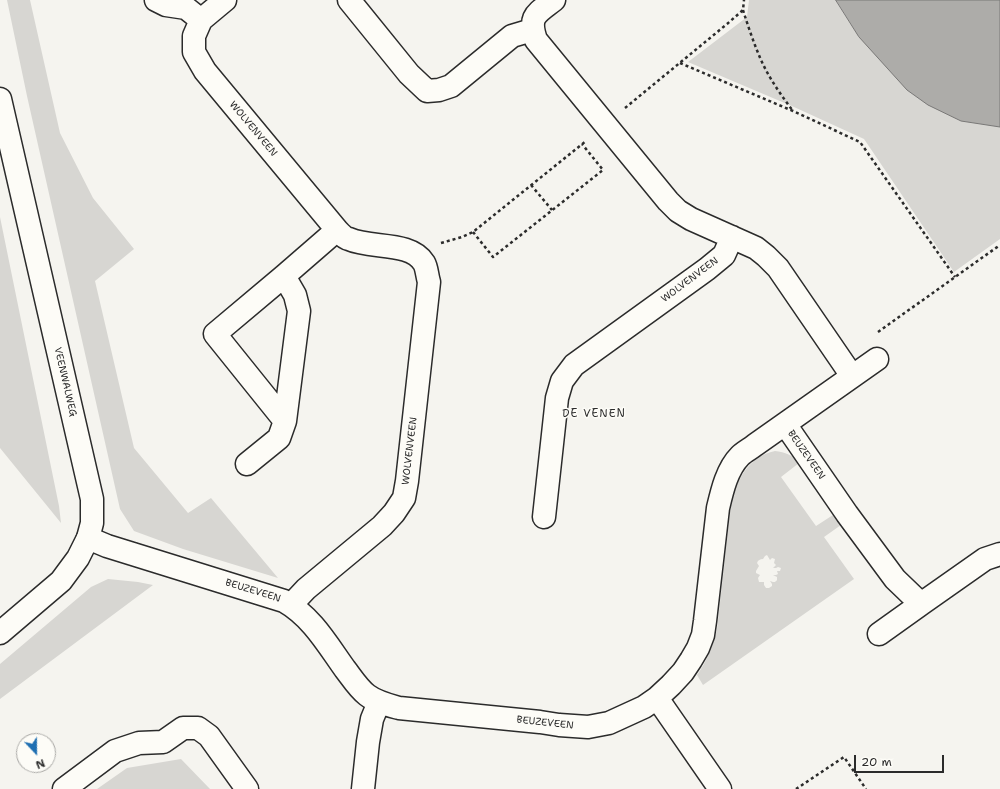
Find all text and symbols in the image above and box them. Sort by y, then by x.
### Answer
street label: WOLVENVEEN [226,99,280,159]
street label: WOLVENVEEN [659,255,721,305]
street label: VEENWALWEG [51,346,79,418]
district label: DE VENEN [562,407,626,421]
street label: WOLVENVEEN [400,416,420,486]
street label: BEUZEVEEN [785,428,827,482]
street label: BEUZEVEEN [224,577,282,605]
street label: BEUZEVEEN [516,714,574,732]
north arrow [16,733,56,773]
scale bar [856,747,946,773]
text: 20 m [861,754,892,770]
text: N [33,755,47,772]

